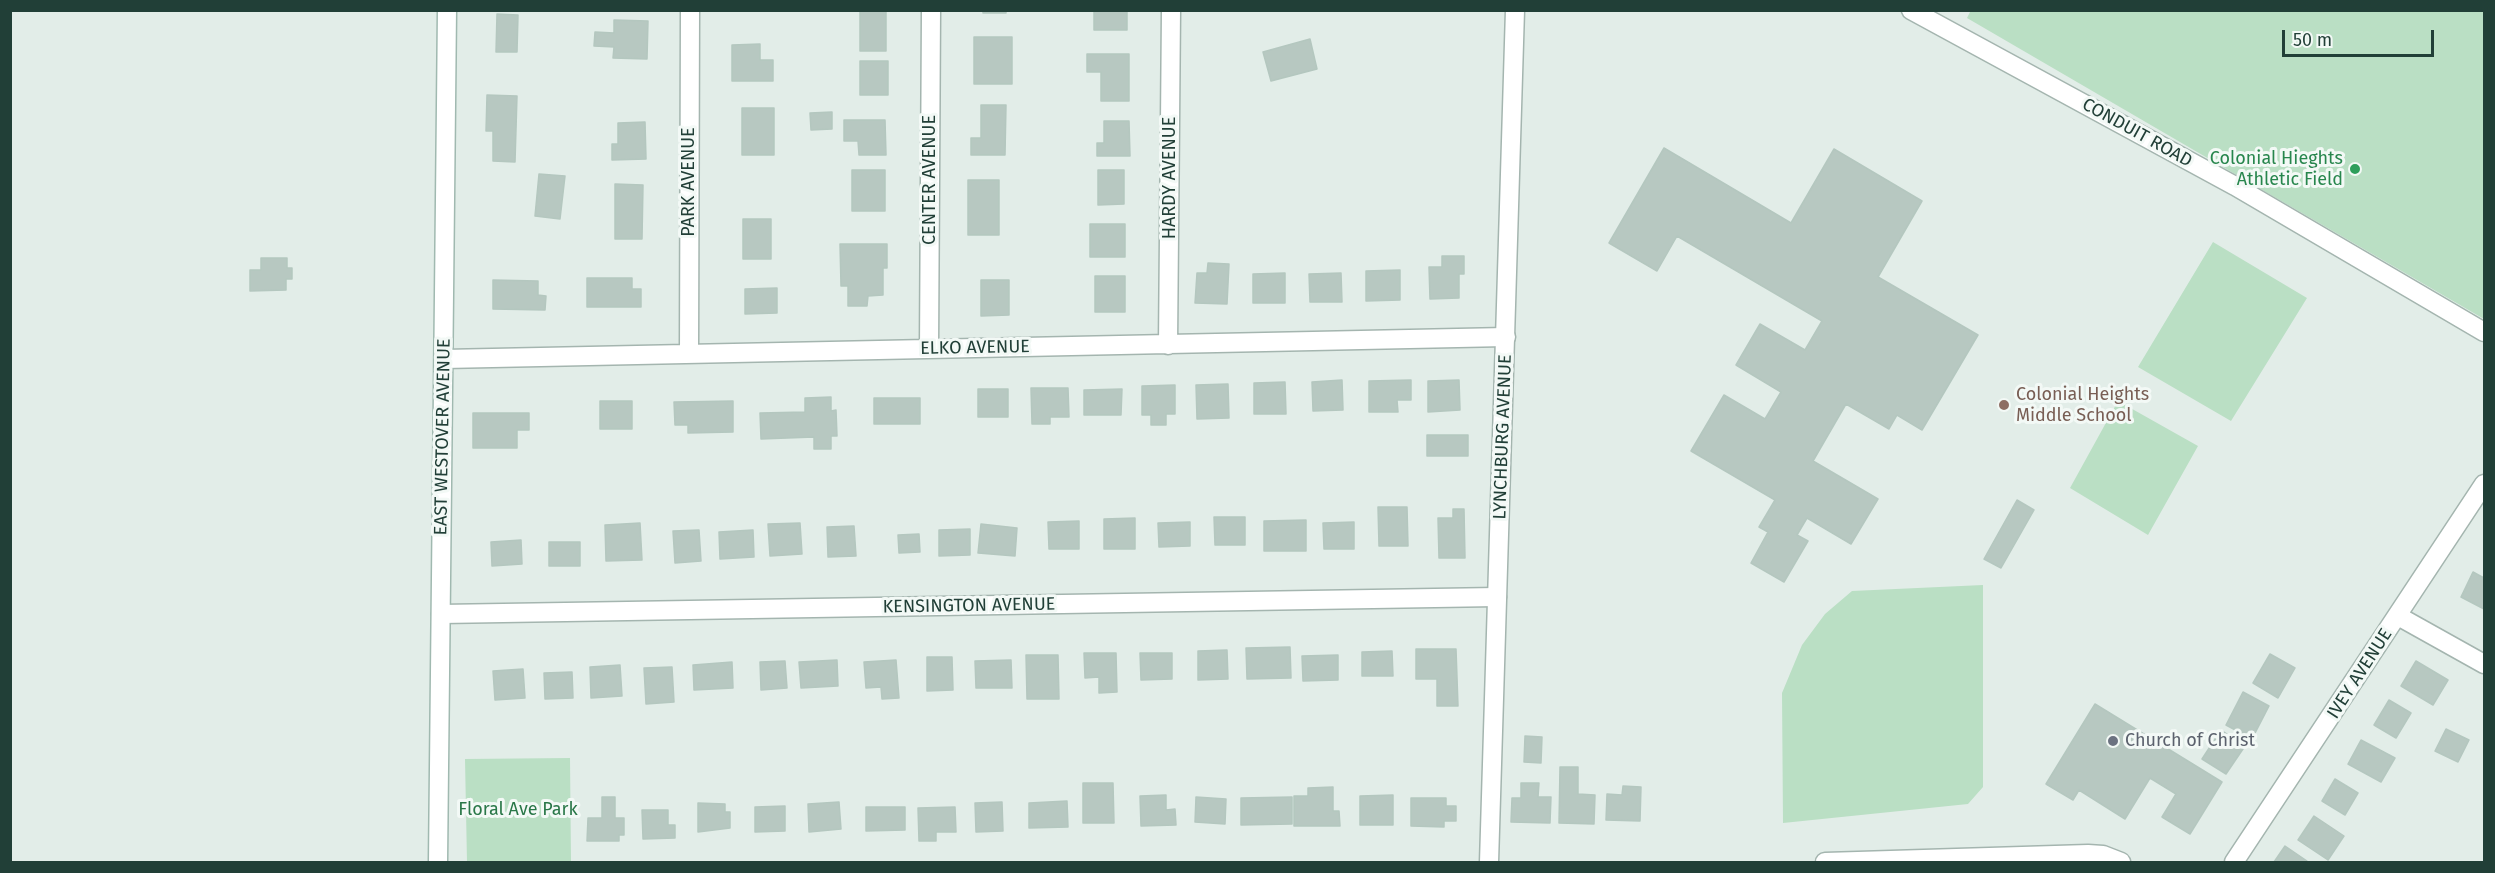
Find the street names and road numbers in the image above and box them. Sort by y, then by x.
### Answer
street label: CONDUIT ROAD [2078,94,2196,172]
street label: CENTER AVENUE [919,115,941,245]
street label: HARDY AVENUE [1159,117,1181,239]
street label: PARK AVENUE [678,127,700,237]
street label: ELKO AVENUE [920,336,1030,360]
street label: EAST WESTOVER AVENUE [430,338,456,536]
street label: LYNCHBURG AVENUE [1489,354,1517,520]
street label: KENSINGTON AVENUE [882,594,1056,618]
street label: IVEY AVENUE [2323,625,2397,723]

